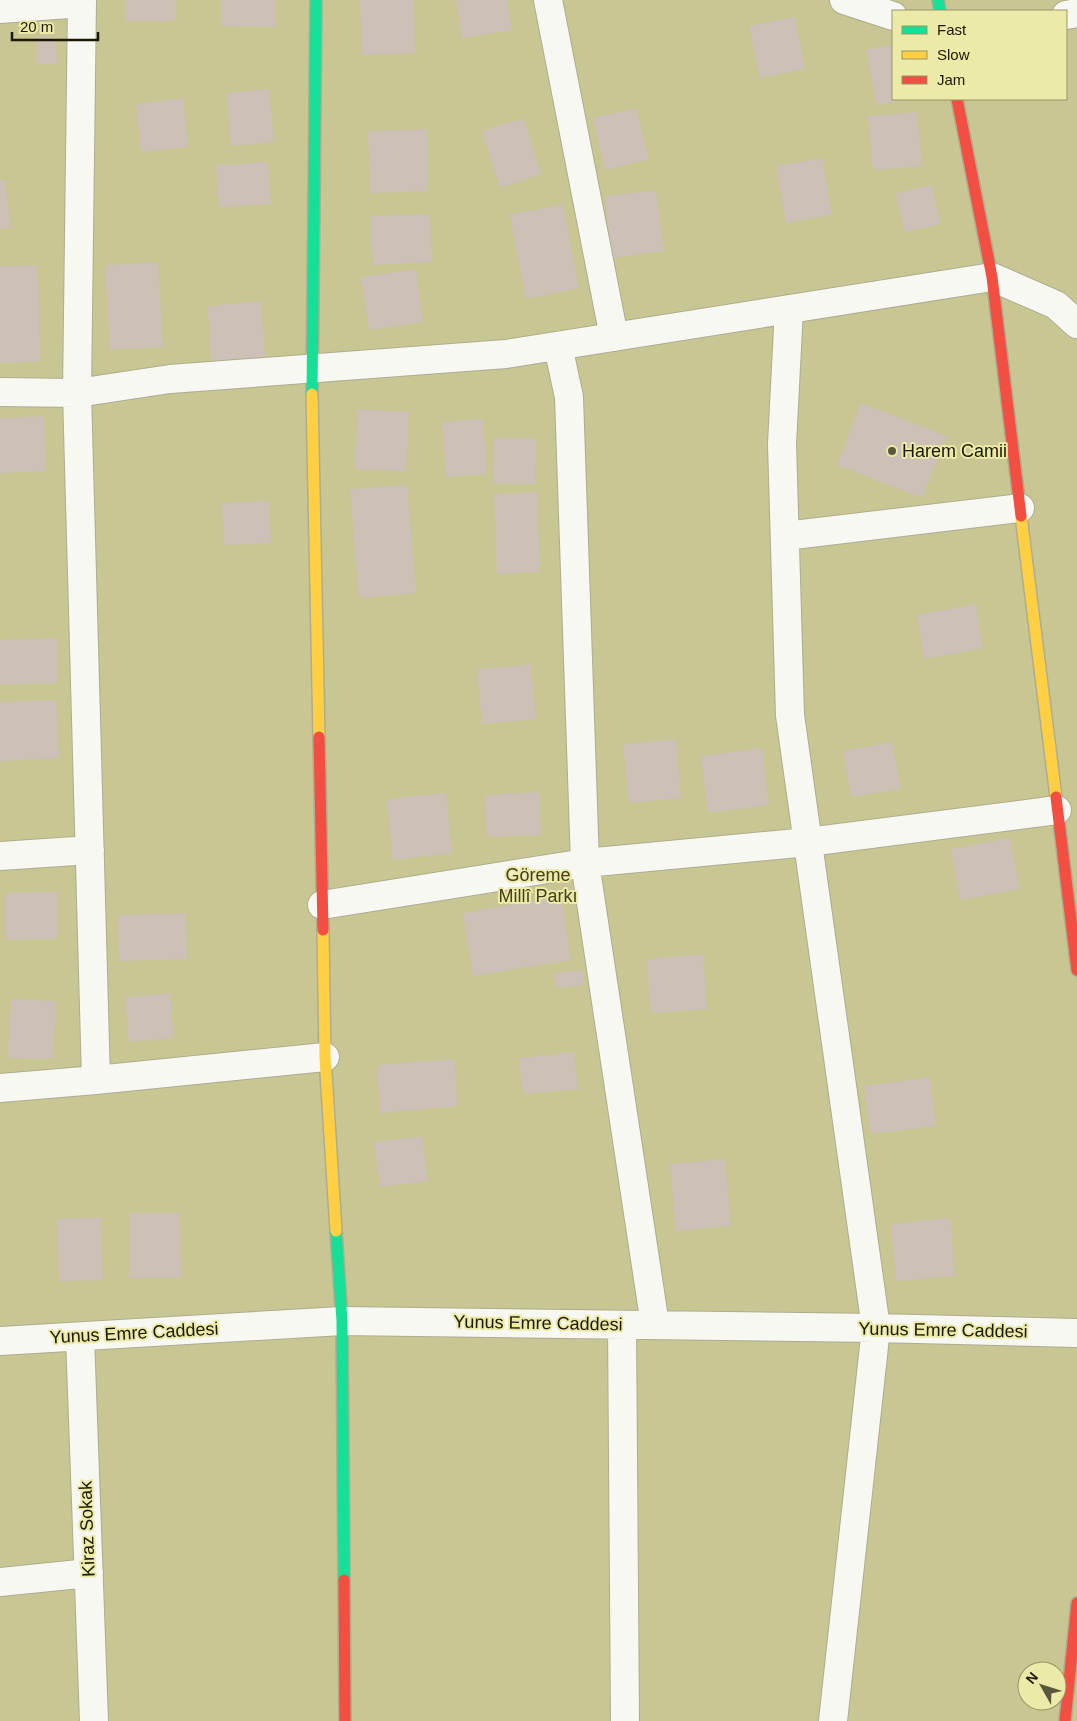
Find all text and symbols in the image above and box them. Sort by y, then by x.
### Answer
scale bar [12,10,99,42]
legend [892,10,1067,100]
text: 20 m [20,18,53,35]
text: Fast [937,21,967,38]
text: Slow [937,46,970,63]
text: Jam [937,71,965,88]
place label: Harem Camii [902,441,1007,461]
marker: Harem Camii [886,445,898,457]
park label: Göreme Millî Parkı [498,865,578,906]
street label: Yunus Emre Caddesi [453,1312,623,1334]
street label: Yunus Emre Caddesi [49,1319,219,1347]
street label: Yunus Emre Caddesi [858,1319,1028,1341]
street label: Kiraz Sokak [75,1480,99,1577]
north arrow [1017,1661,1067,1711]
text: N [1022,1669,1041,1687]

